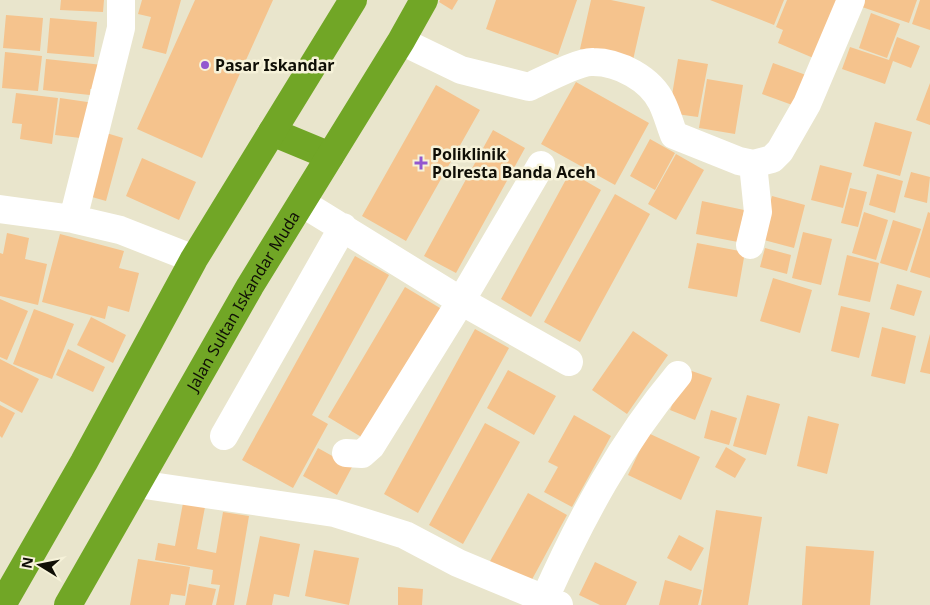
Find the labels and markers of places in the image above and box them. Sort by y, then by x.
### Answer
place label: Pasar Iskandar [215,54,334,76]
marker: Pasar Iskandar [199,59,211,71]
place label: Poliklinik Polresta Banda Aceh [432,143,596,183]
marker: Poliklinik Polresta Banda Aceh [414,156,428,170]

